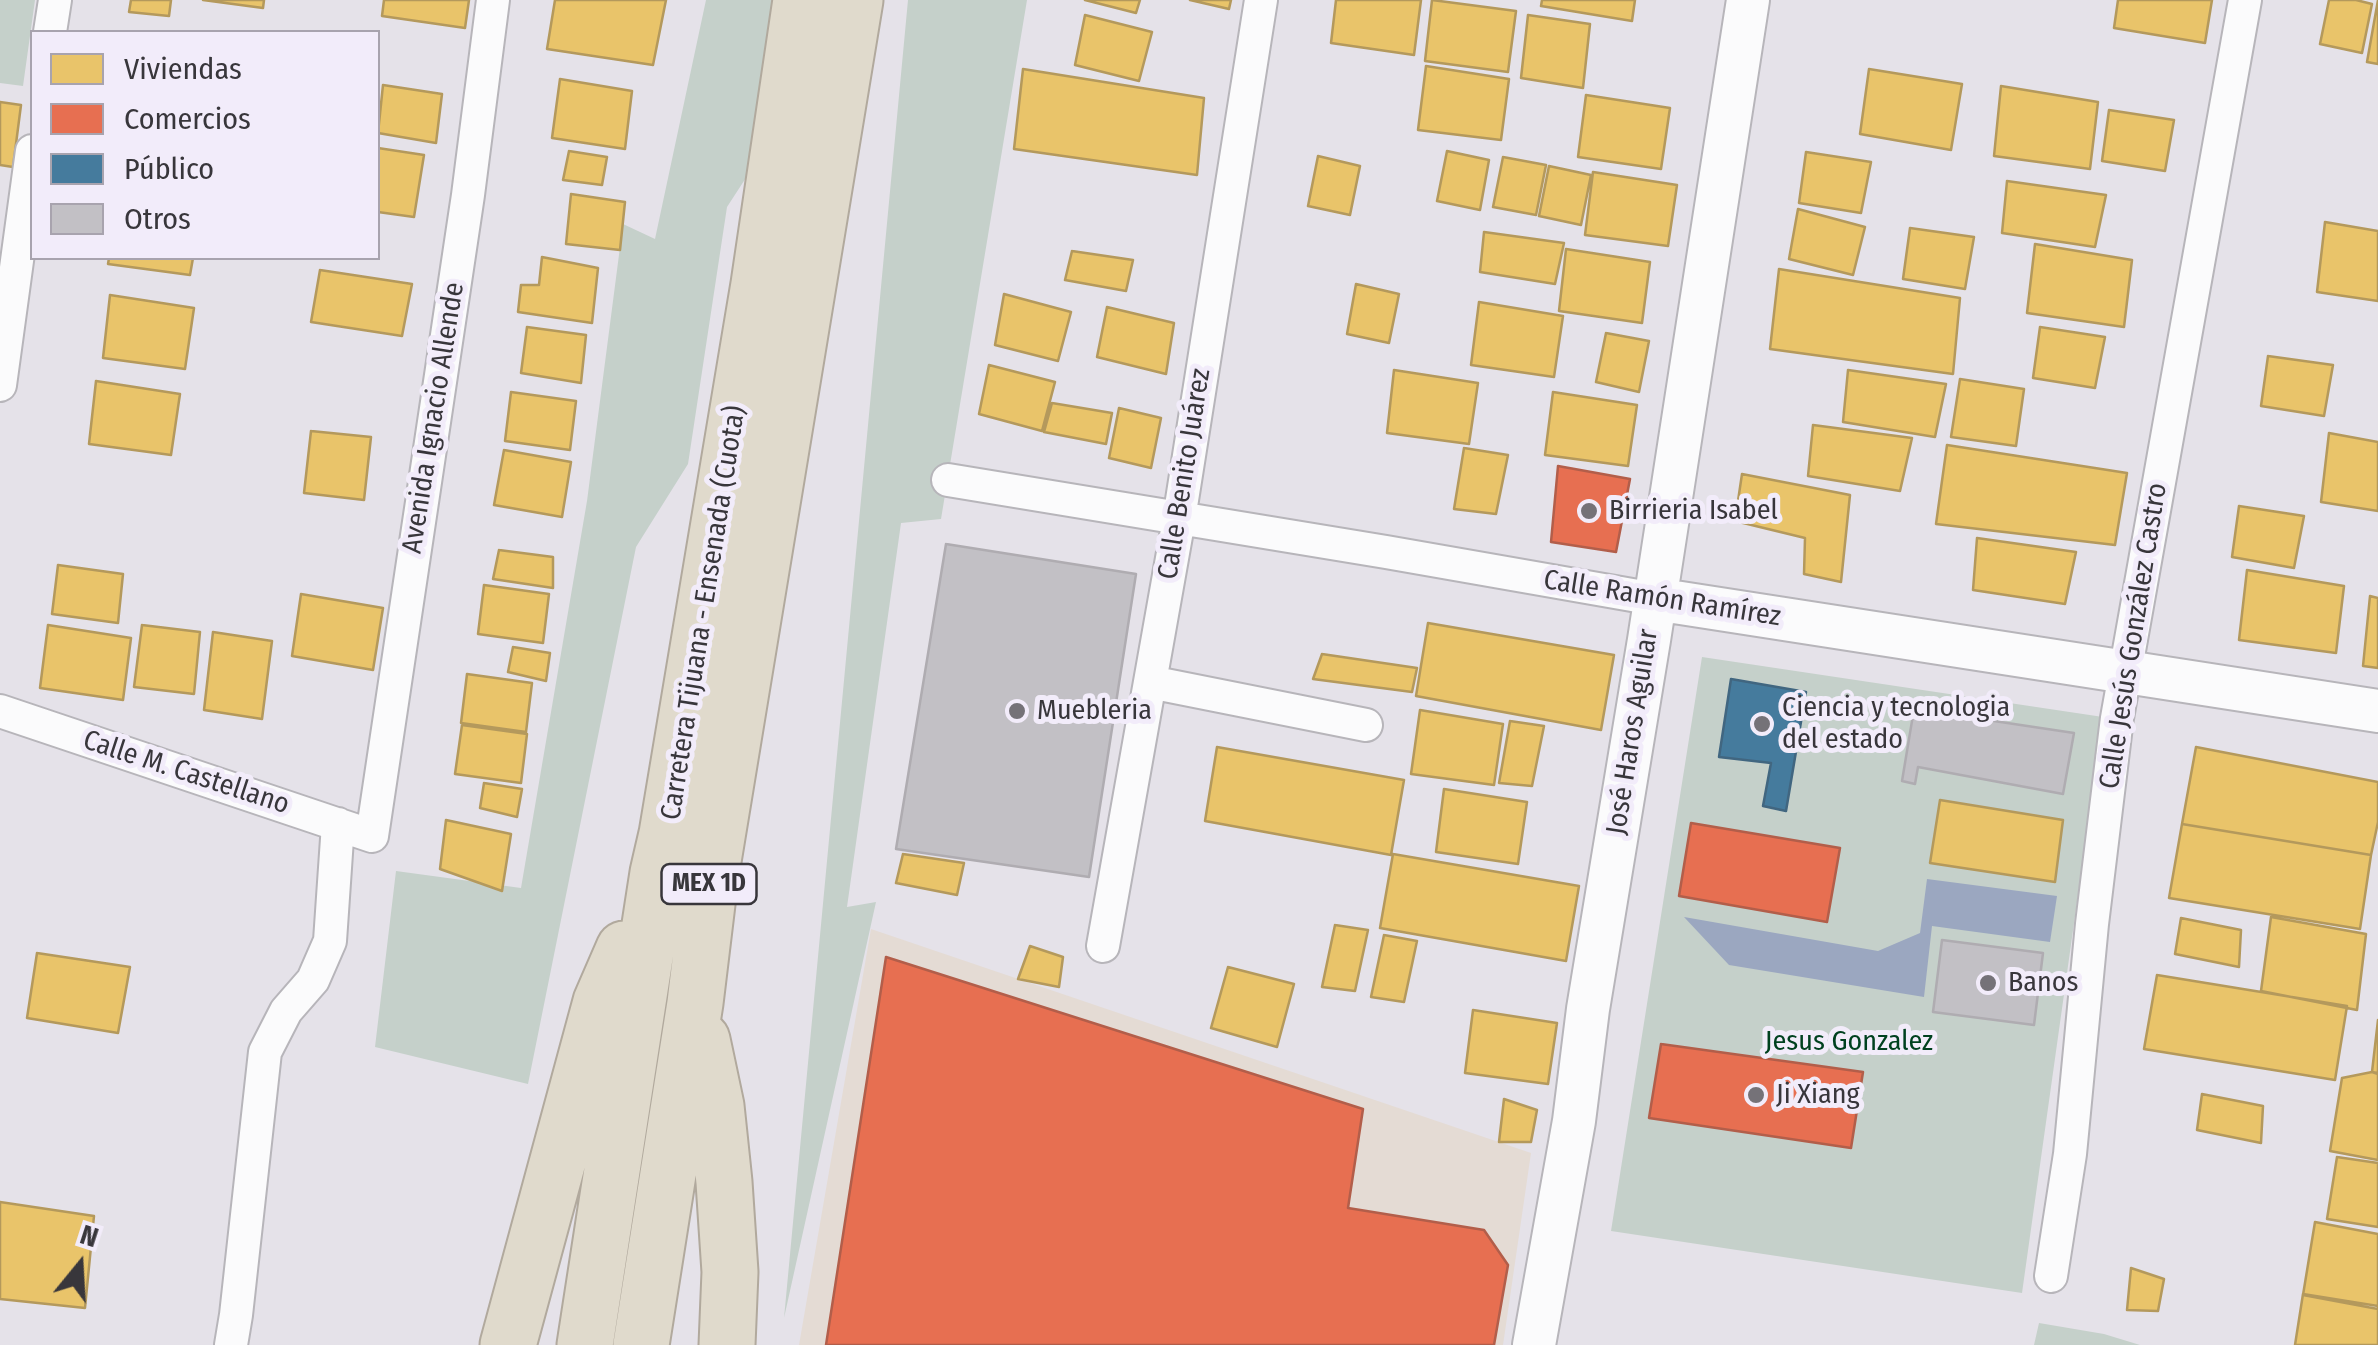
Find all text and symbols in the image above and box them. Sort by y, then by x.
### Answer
legend [30,30,380,260]
text: Viviendas [124,51,242,87]
text: Comercios [124,101,251,137]
text: Público [124,151,214,187]
text: Otros [124,201,191,237]
street label: Avenida Ignacio Allende [396,280,472,556]
street label: Calle Benito Juárez [1152,366,1218,582]
street label: Carretera Tijuana - Ensenada (Cuota) [655,403,753,823]
street label: Calle Jesús González Castro [2093,480,2175,792]
place label: Birrieria Isabel [1609,494,1778,528]
marker: Birrieria Isabel [1578,500,1600,522]
street label: Calle Ramón Ramírez [1541,564,1783,634]
street label: José Haros Aguilar [1600,627,1666,837]
place label: Ciencia y tecnologia del estado [1782,691,2010,757]
place label: Muebleria [1037,694,1152,728]
marker: Muebleria [1006,700,1028,722]
marker: Ciencia y tecnologia del estado [1751,713,1773,735]
street label: Calle M. Castellano [79,724,293,822]
road number: MEX 1D [662,864,756,904]
place label: Banos [2008,966,2078,1000]
marker: Banos [1977,972,1999,994]
park label: Jesus Gonzalez [1765,1025,1933,1059]
place label: Ji Xiang [1776,1078,1860,1112]
marker: Ji Xiang [1745,1084,1767,1106]
north arrow [30,1215,130,1315]
text: N [76,1218,103,1254]

